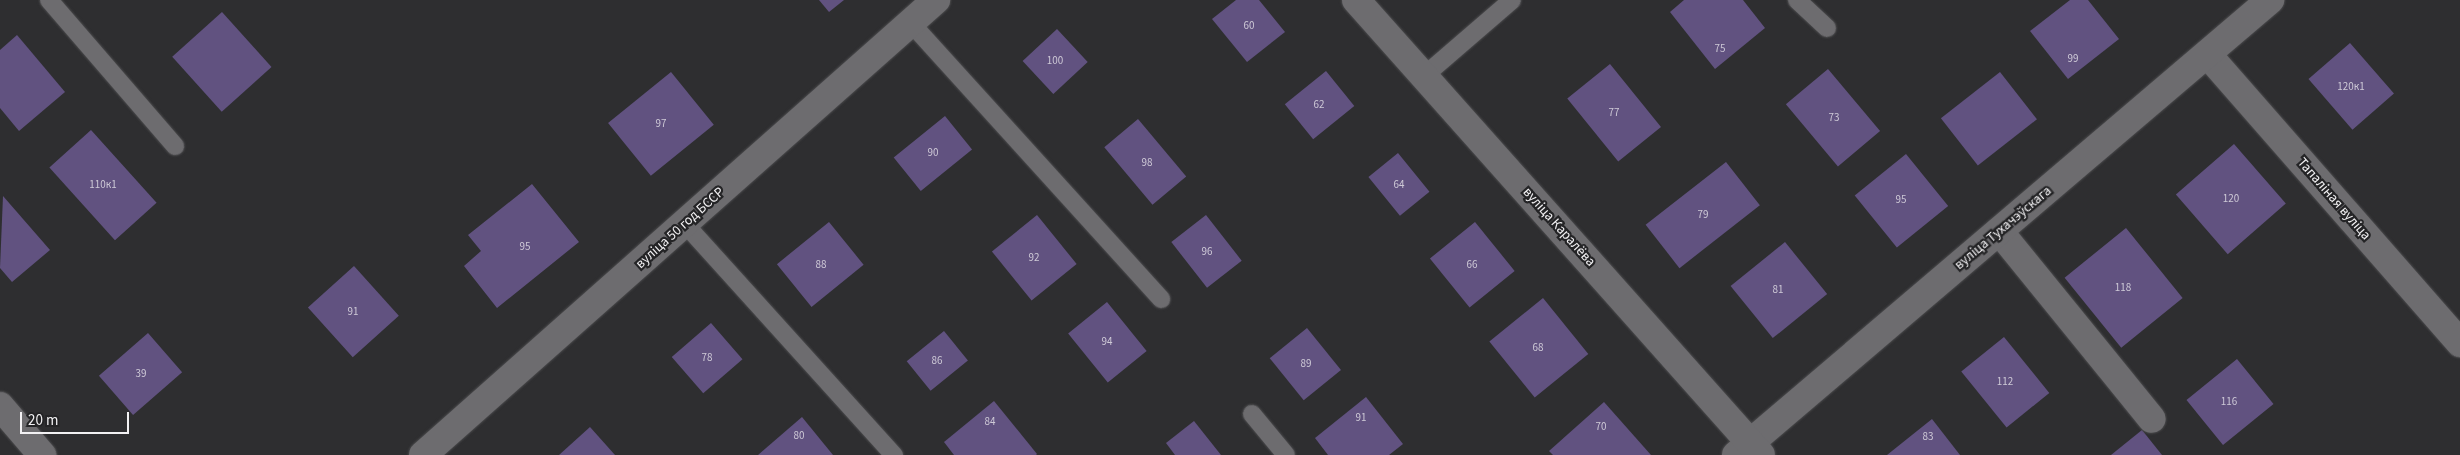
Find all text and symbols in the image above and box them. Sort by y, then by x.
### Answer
house number: 60 [1244,19,1254,33]
house number: 75 [1715,42,1725,56]
house number: 99 [2068,52,2078,66]
house number: 100 [1047,54,1063,68]
house number: 120к1 [2337,80,2365,94]
house number: 62 [1314,98,1324,112]
house number: 77 [1609,106,1619,120]
house number: 73 [1829,111,1839,125]
house number: 97 [656,117,666,131]
house number: 90 [928,146,938,160]
street label: Тапаліная вуліца [2294,154,2374,244]
house number: 98 [1142,156,1152,170]
house number: 110к1 [89,178,117,192]
house number: 64 [1394,178,1404,192]
street label: вуліца Тухачэўскага [1951,183,2055,273]
street label: вуліца 50 год БССР [632,184,728,272]
street label: вуліца Каралёва [1519,184,1599,270]
house number: 120 [2223,192,2239,206]
house number: 95 [1896,193,1906,207]
house number: 79 [1698,208,1708,222]
house number: 95 [520,240,530,254]
house number: 96 [1202,245,1212,259]
house number: 92 [1029,251,1039,265]
house number: 88 [816,258,826,272]
house number: 66 [1467,258,1477,272]
house number: 118 [2115,281,2131,295]
house number: 81 [1773,283,1783,297]
house number: 91 [348,305,358,319]
house number: 94 [1102,335,1112,349]
house number: 68 [1533,341,1543,355]
house number: 78 [702,351,712,365]
house number: 86 [932,354,942,368]
house number: 89 [1301,357,1311,371]
house number: 39 [136,367,146,381]
house number: 112 [1997,375,2013,389]
house number: 116 [2221,395,2237,409]
scale bar [22,402,131,434]
text: 20 m [28,410,58,431]
house number: 91 [1356,411,1366,425]
house number: 84 [985,415,995,429]
house number: 70 [1596,420,1606,434]
house number: 80 [794,429,804,443]
house number: 83 [1923,430,1933,444]

